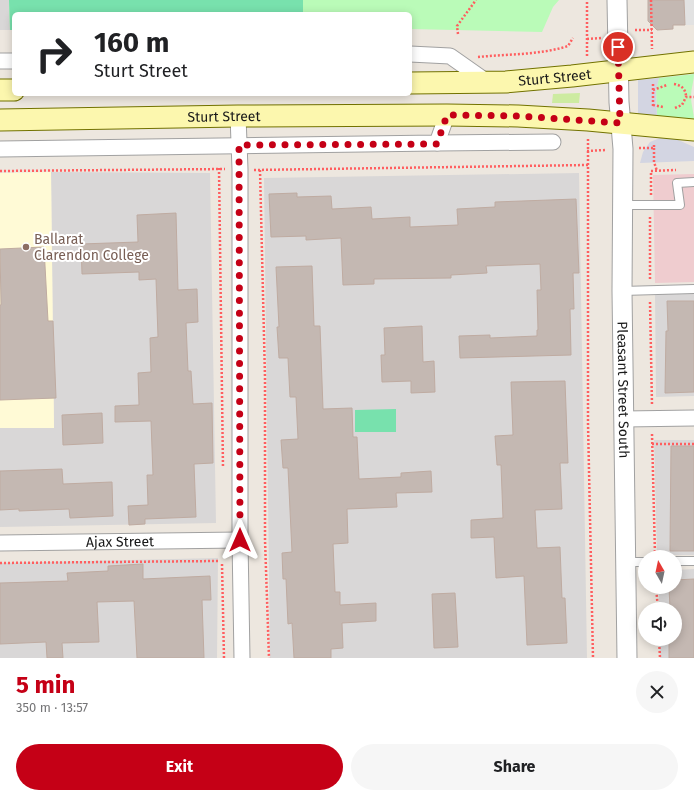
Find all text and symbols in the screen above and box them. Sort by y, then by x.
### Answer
text: 160 m [94,26,169,59]
icon: right [28,28,80,80]
pin [601,30,635,64]
icon: arrive [607,36,629,58]
text: Sturt Street [94,60,188,82]
street label: Sturt Street [518,66,593,90]
street label: Sturt Street [187,108,261,126]
place label: Ballarat Clarendon College [34,231,149,264]
marker: Ballarat Clarendon College [21,242,31,252]
street label: Pleasant Street South [613,321,632,458]
position arrow [219,519,261,561]
street label: Ajax Street [86,533,155,551]
north arrow [638,550,682,594]
map controls [638,550,682,646]
button: sound [638,602,682,646]
text: 5 min [16,671,75,699]
button: close [636,671,678,713]
text: 350 m · 13:57 [16,700,88,715]
button: Exit [16,744,343,790]
button: Share [351,744,678,790]

